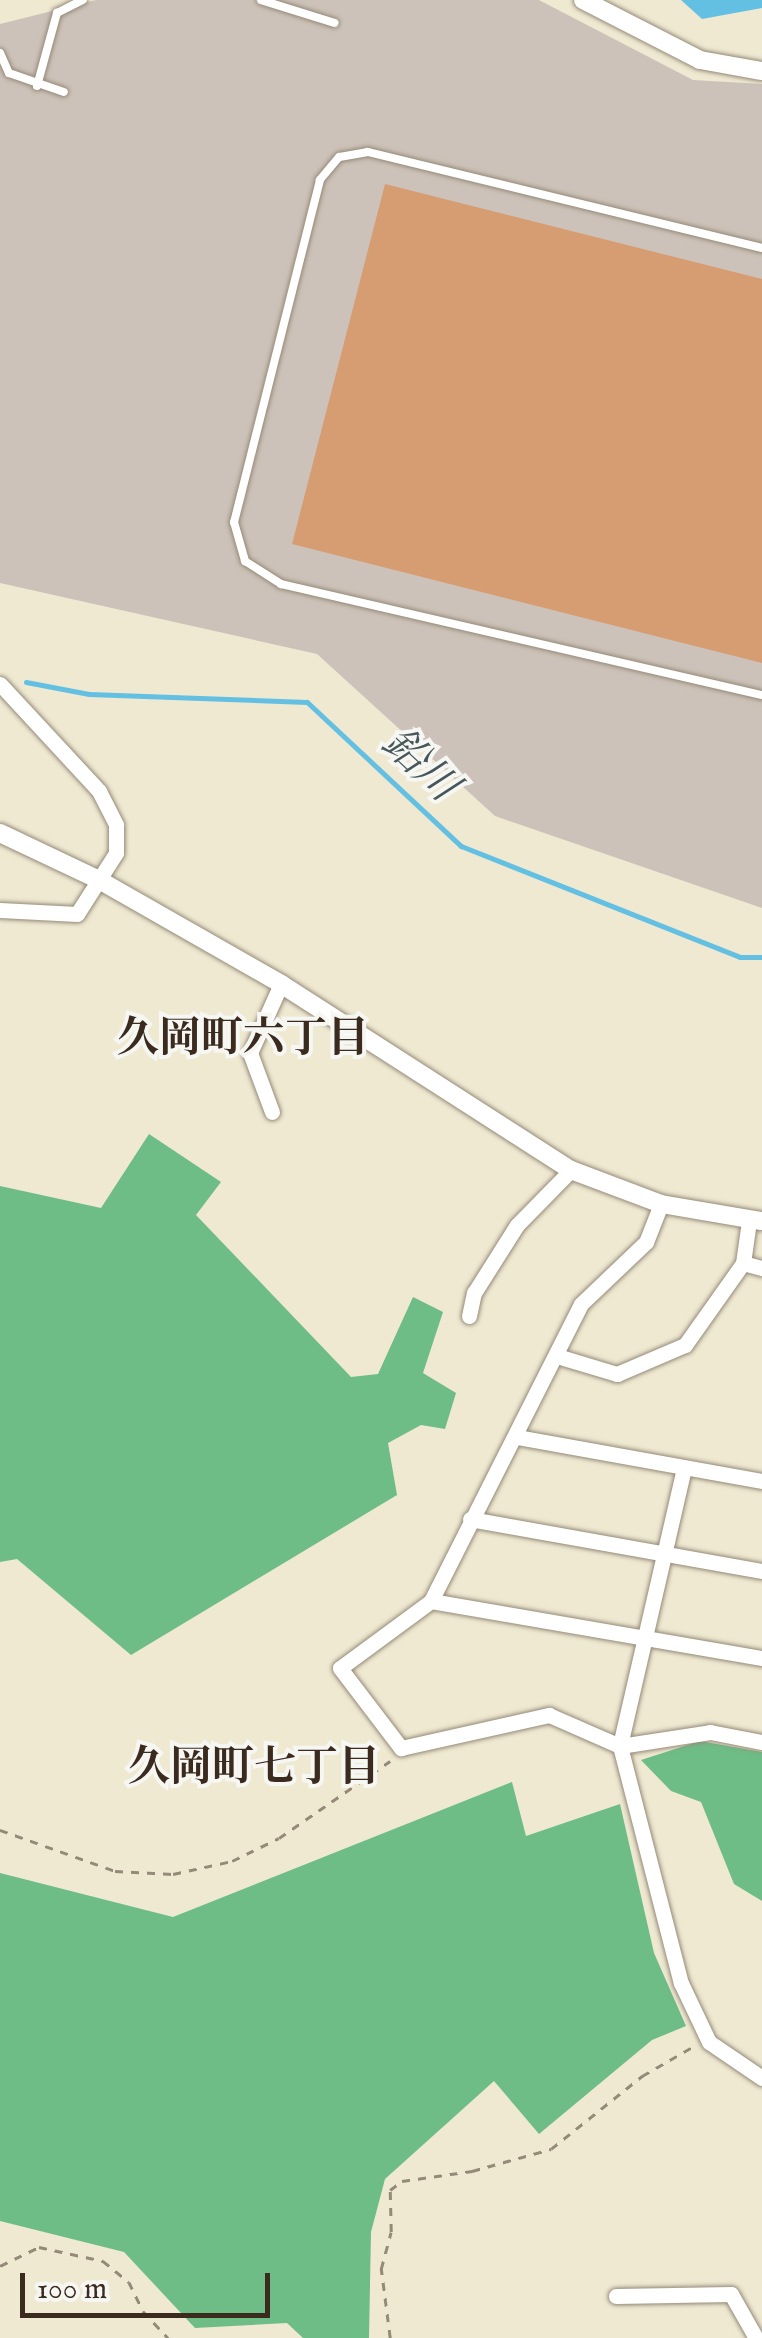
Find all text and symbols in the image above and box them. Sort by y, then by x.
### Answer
water label: 鉛川 [371,719,467,813]
district label: 久岡町六丁目 [117,1015,369,1065]
district label: 久岡町七丁目 [128,1744,380,1794]
scale bar [25,2253,275,2315]
text: 100 m [37,2271,107,2309]

